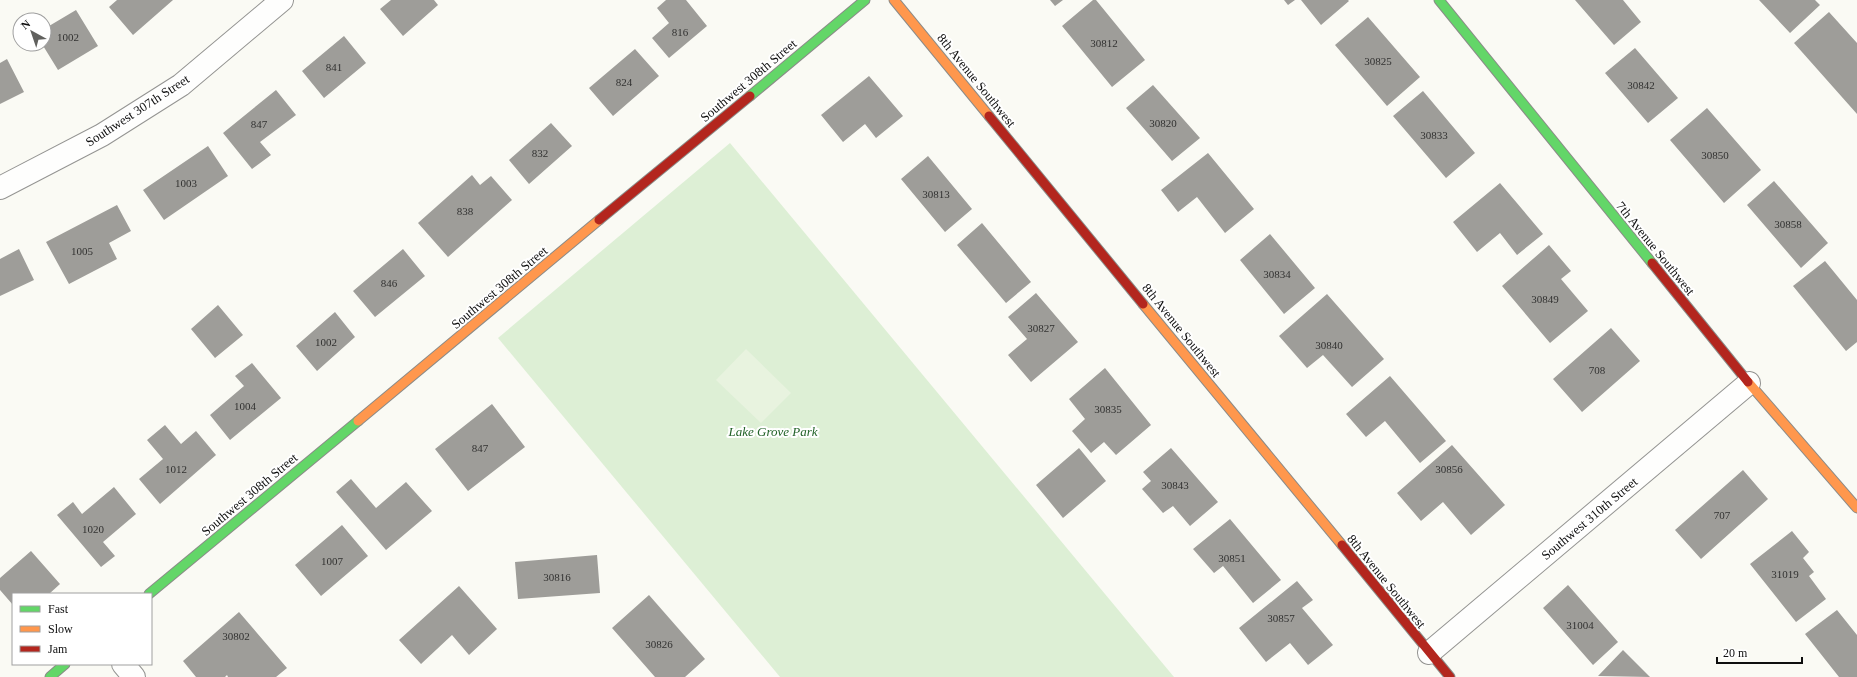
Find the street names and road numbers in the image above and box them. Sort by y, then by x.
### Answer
street label: 8th Avenue Southwest [934,31,1019,130]
street label: Southwest 308th Street [697,36,800,125]
street label: Southwest 307th Street [83,71,192,150]
street label: 7th Avenue Southwest [1613,199,1698,298]
street label: Southwest 308th Street [448,243,551,332]
street label: 8th Avenue Southwest [1139,281,1224,380]
street label: Southwest 308th Street [198,450,301,539]
street label: Southwest 310th Street [1538,474,1641,563]
street label: 8th Avenue Southwest [1344,532,1429,631]

